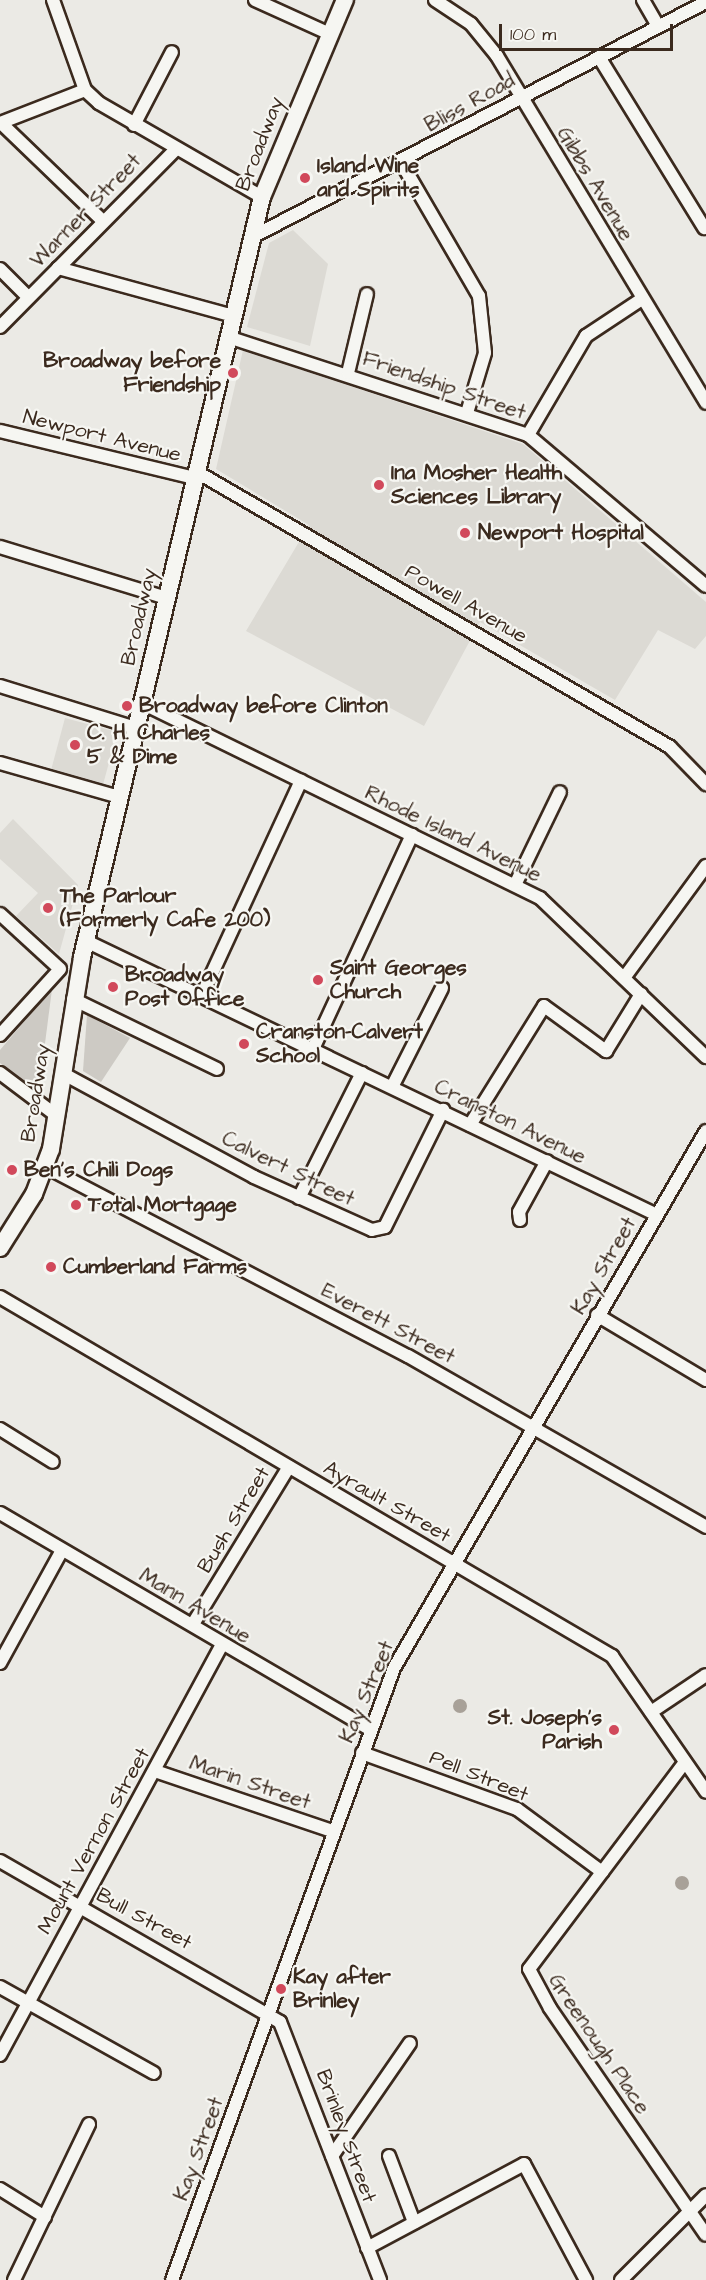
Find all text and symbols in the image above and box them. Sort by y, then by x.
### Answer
scale bar [502,12,676,50]
text: 100 m [510,22,556,47]
street label: Bliss Road [421,68,519,138]
street label: Broadway [231,93,289,195]
street label: Gibbs Avenue [551,122,639,246]
street label: Warner Street [25,149,147,273]
place label: Island Wine and Spirits [317,153,420,203]
marker: Island Wine and Spirits [298,171,312,185]
street label: Friendship Street [359,346,529,426]
place label: Broadway before Friendship [43,348,221,398]
marker: Broadway before Friendship [226,366,240,380]
street label: Newport Avenue [20,404,184,468]
place label: Ina Mosher Health Sciences Library [391,460,562,510]
marker: Ina Mosher Health Sciences Library [372,478,386,492]
place label: Newport Hospital [478,520,644,546]
marker: Newport Hospital [456,524,474,542]
street label: Powell Avenue [400,559,532,649]
street label: Broadway [116,566,162,668]
place label: Broadway before Clinton [139,693,388,719]
marker: Broadway before Clinton [120,699,134,713]
place label: C. H. Charles 5 & Dime [87,720,210,770]
marker: C. H. Charles 5 & Dime [68,738,82,752]
street label: Rhode Island Avenue [361,780,545,888]
place label: The Parlour (Formerly Cafe 200) [60,883,270,933]
marker: The Parlour (Formerly Cafe 200) [41,901,55,915]
place label: Saint Georges Church [330,955,467,1005]
place label: Broadway Post Office [125,962,244,1012]
marker: Saint Georges Church [311,973,325,987]
marker: Broadway Post Office [106,980,120,994]
place label: Cranston-Calvert School [256,1019,423,1069]
marker: Cranston-Calvert School [237,1037,251,1051]
street label: Broadway [16,1042,56,1144]
street label: Cranston Avenue [430,1074,590,1170]
street label: Calvert Street [218,1126,358,1212]
place label: Ben's Chili Dogs [24,1157,173,1183]
marker: Ben's Chili Dogs [5,1163,19,1177]
place label: Total Mortgage [88,1192,237,1218]
marker: Total Mortgage [69,1198,83,1212]
street label: Kay Street [566,1213,642,1319]
place label: Cumberland Farms [63,1254,247,1280]
marker: Cumberland Farms [44,1260,58,1274]
street label: Everett Street [317,1278,459,1370]
street label: Ayrault Street [319,1455,455,1549]
street label: Bush Street [192,1462,276,1578]
street label: Mann Avenue [135,1563,255,1649]
street label: Kay Street [334,1637,400,1747]
place label: St. Joseph's Parish [488,1705,602,1755]
marker: St. Joseph's Parish [607,1723,621,1737]
street label: Mount Vernon Street [32,1743,156,1939]
street label: Pell Street [426,1745,532,1807]
street label: Marin Street [186,1750,314,1816]
street label: Bull Street [92,1882,196,1956]
place label: Kay after Brinley [293,1964,391,2014]
street label: Greenough Place [543,1969,655,2119]
marker: Kay after Brinley [274,1982,288,1996]
street label: Brinley Street [310,2066,382,2206]
street label: Kay Street [169,2094,229,2204]

